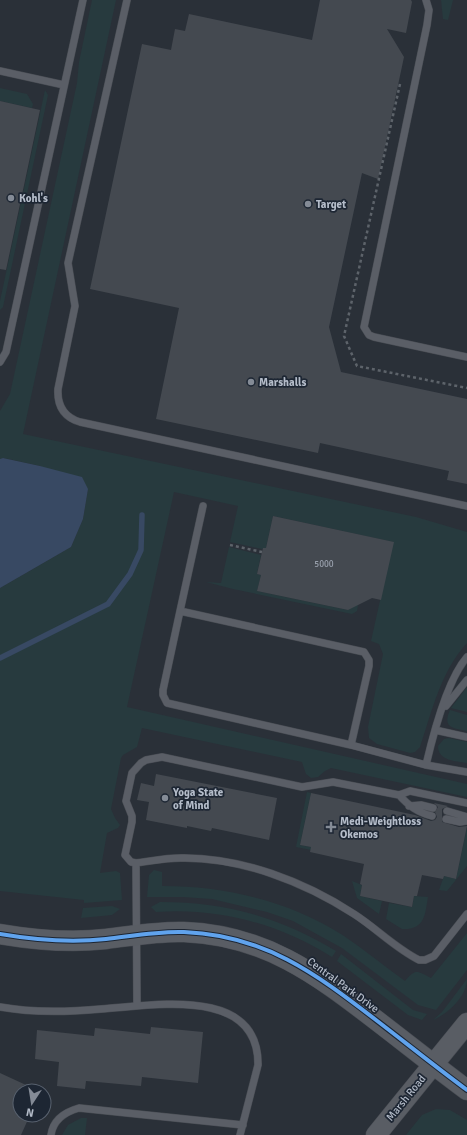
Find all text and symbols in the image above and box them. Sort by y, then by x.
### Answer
place label: Kohl's [19,192,48,205]
marker: Kohl's [6,193,16,203]
place label: Target [316,198,346,211]
marker: Target [303,199,313,209]
place label: Marshalls [259,376,306,389]
marker: Marshalls [246,377,256,387]
house number: 5000 [314,559,334,570]
place label: Yoga State of Mind [172,786,224,812]
marker: Yoga State of Mind [160,793,170,803]
place label: Medi-Weightloss Okemos [340,815,421,841]
marker: Medi-Weightloss Okemos [325,821,337,833]
street label: Central Park Drive [305,955,381,1015]
street label: Marsh Road [384,1072,429,1124]
north arrow [12,1083,52,1123]
text: N [25,1105,35,1119]

